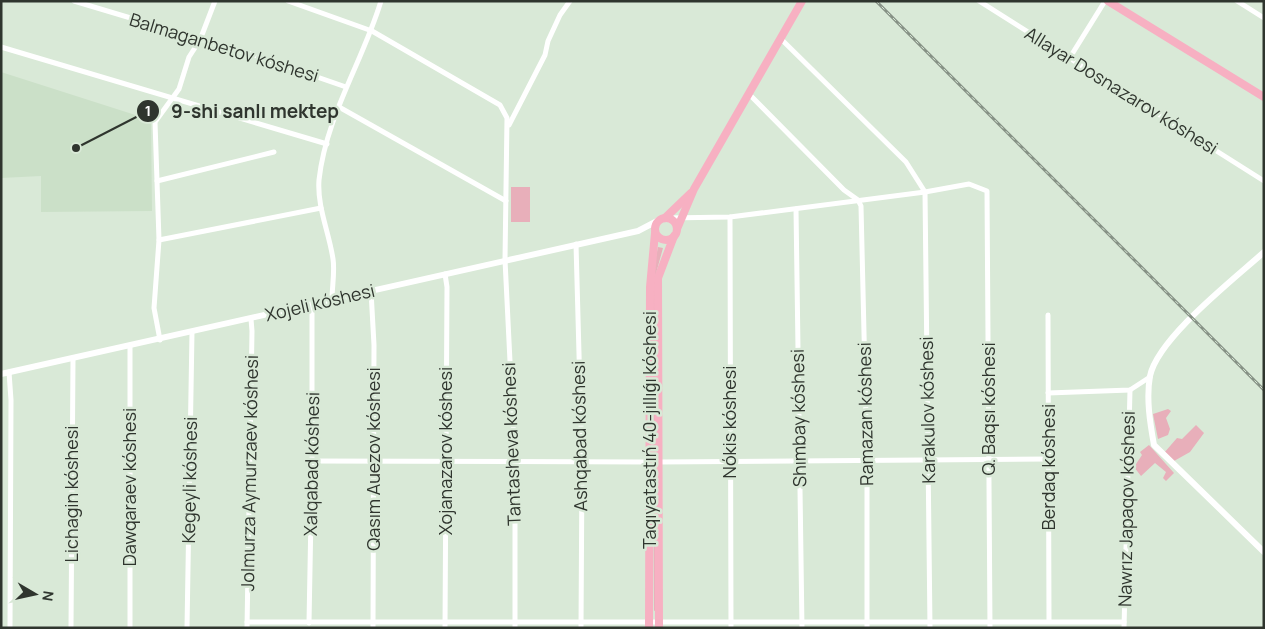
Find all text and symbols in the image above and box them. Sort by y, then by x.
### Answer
street label: Balmaganbetov kóshesi [127,7,322,87]
street label: Allayar Dosnazarov kóshesi [1021,21,1223,159]
callout: 9-shi sanlı mektep [136,94,349,128]
text: 9-shi sanlı mektep [171,98,339,124]
text: 1 [145,100,151,121]
street label: Xojeli kóshesi [263,278,377,326]
street label: Taqıyatastıń 40-jıllıǵı kóshesi [637,311,661,549]
street label: Karakulov kóshesi [914,336,940,484]
street label: Ramazan kóshesi [852,342,878,486]
street label: Q. Baqsı kóshesi [976,342,1000,476]
street label: Shımbay kóshesi [785,349,811,487]
street label: Jolmurza Aymurzaev kóshesi [235,355,263,591]
street label: Ashqabad kóshesi [566,360,592,512]
street label: Tantasheva kóshesi [496,362,526,526]
street label: Nókis kóshesi [717,366,741,478]
street label: Qasım Auezov kóshesi [361,367,385,551]
street label: Xojanazarov kóshesi [433,367,457,535]
street label: Xalqabad kóshesi [298,392,324,536]
street label: Berdaq kóshesi [1036,404,1060,530]
street label: Dawqaraev kóshesi [117,408,141,566]
street label: Nawrız Japaqov kóshesi [1112,411,1140,607]
street label: Kegeyli kóshesi [176,416,202,543]
street label: Lichagin kóshesi [59,426,83,562]
north arrow [10,569,60,619]
text: N [38,590,59,603]

